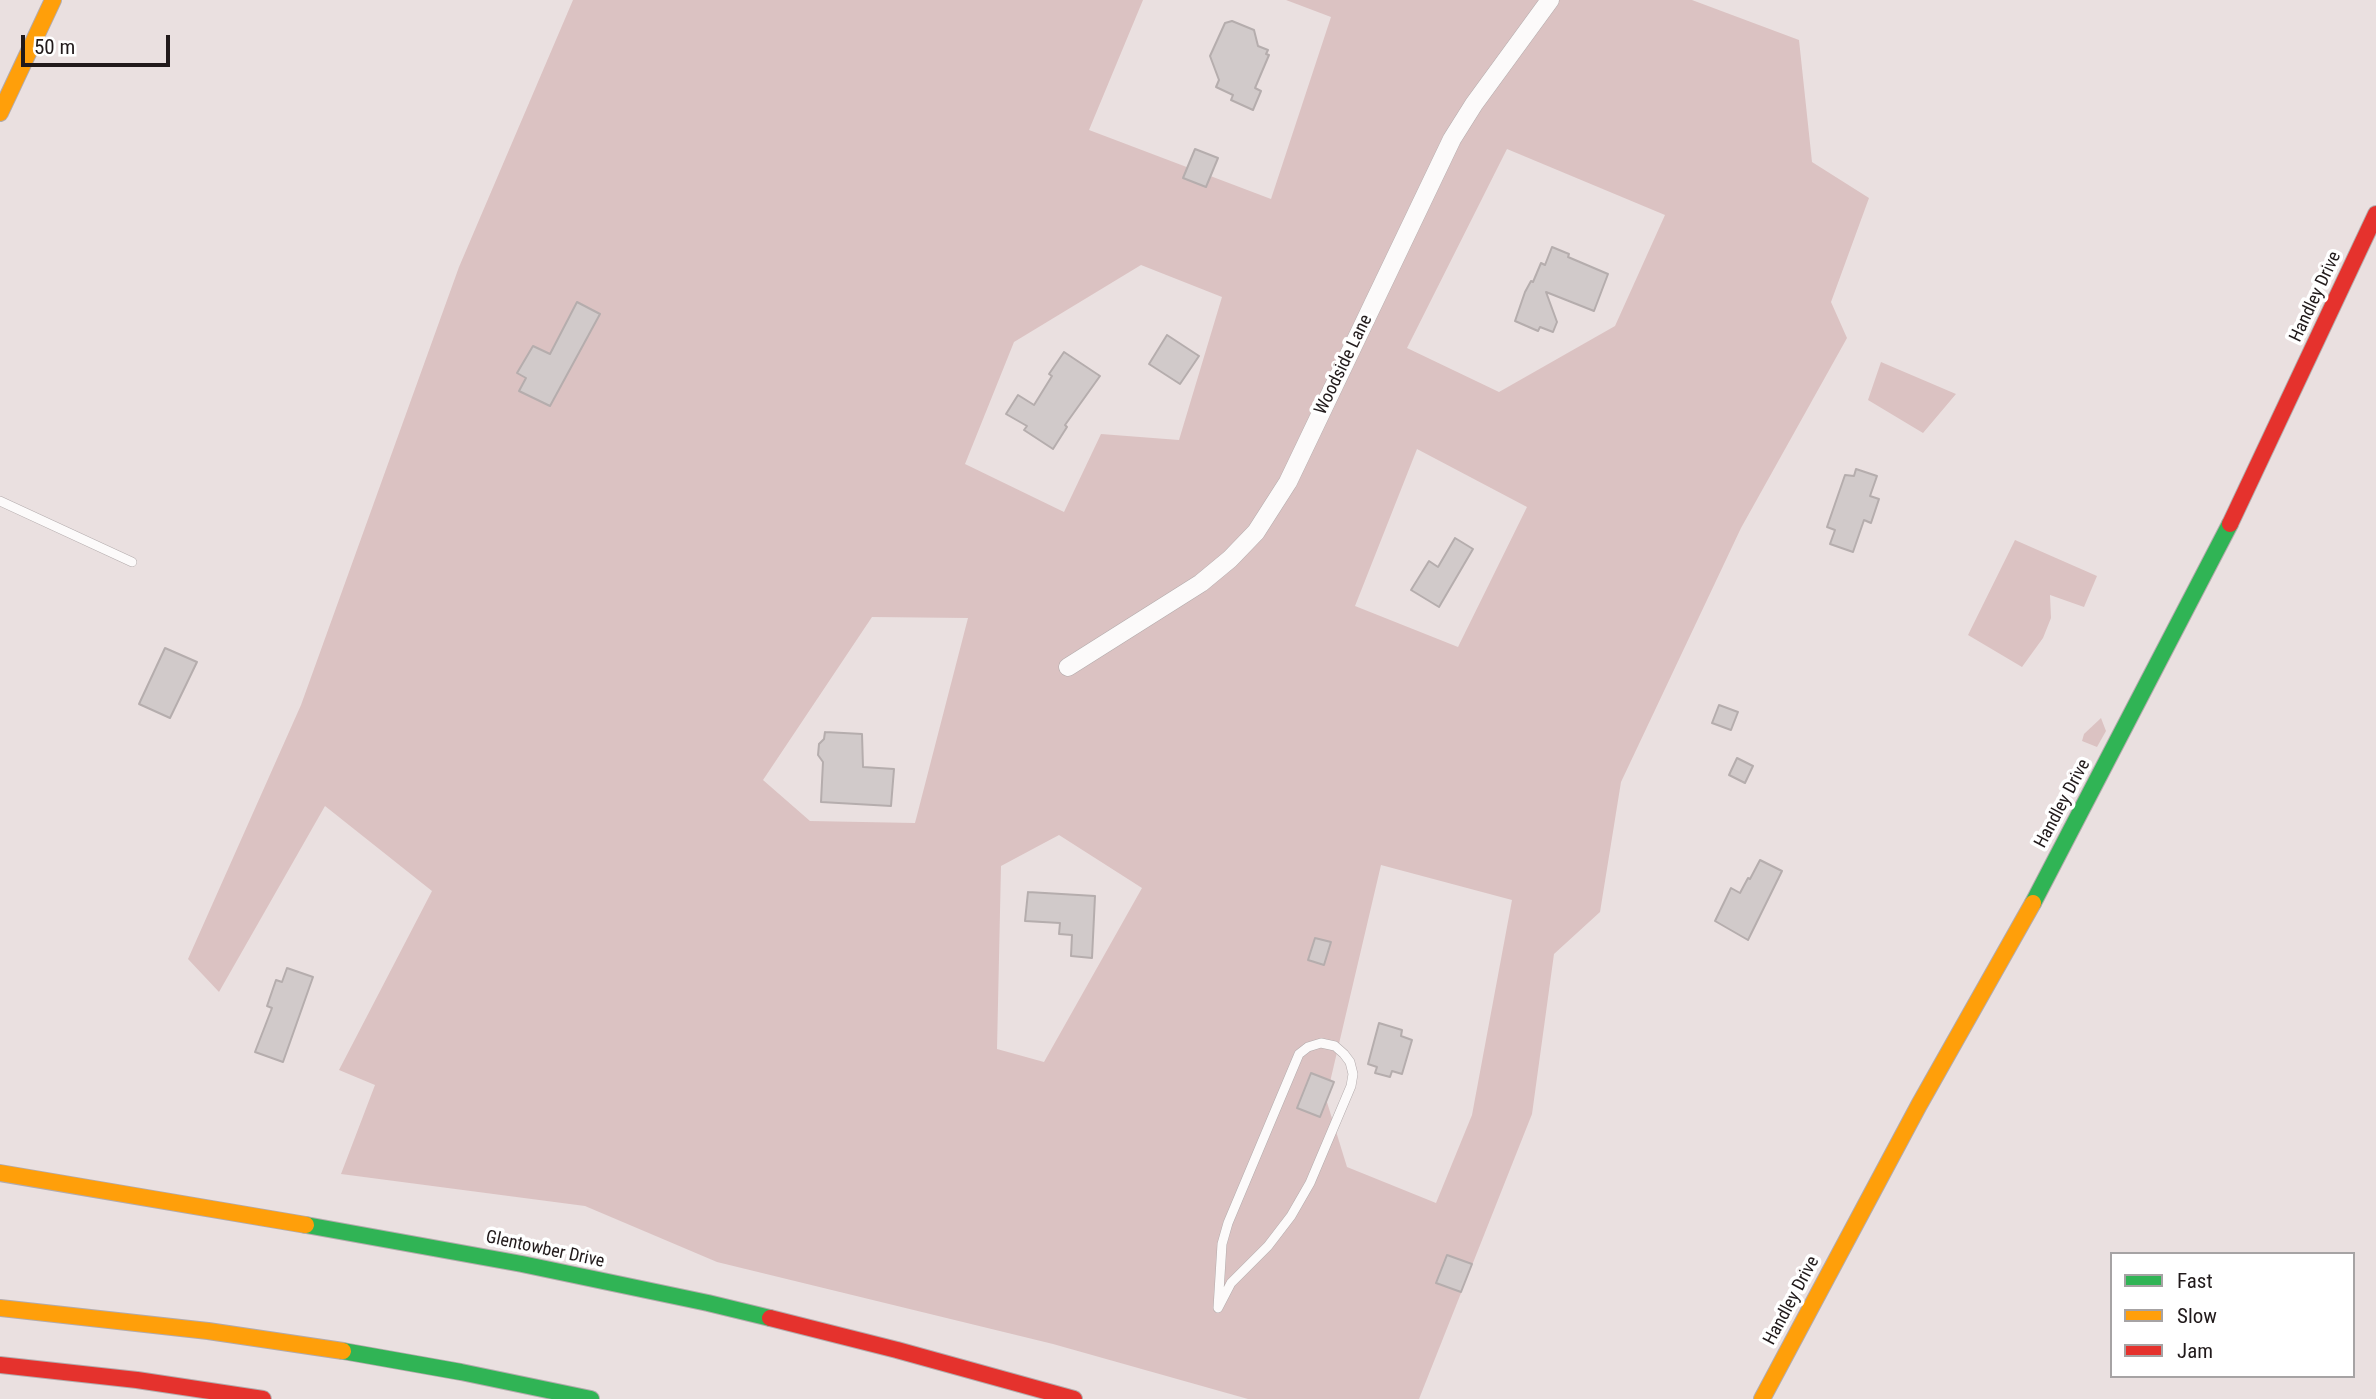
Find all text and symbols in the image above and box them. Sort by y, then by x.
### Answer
scale bar [24,21,173,65]
text: 50 m [34,35,75,59]
street label: Handley Drive [2286,248,2346,346]
street label: Woodside Lane [1310,311,1378,419]
street label: Handley Drive [2031,756,2095,852]
street label: Glentowber Drive [484,1227,606,1273]
legend [2110,1252,2355,1378]
street label: Handley Drive [1760,1253,1824,1349]
text: Fast [2177,1269,2213,1293]
text: Slow [2177,1304,2217,1328]
text: Jam [2177,1339,2213,1363]

